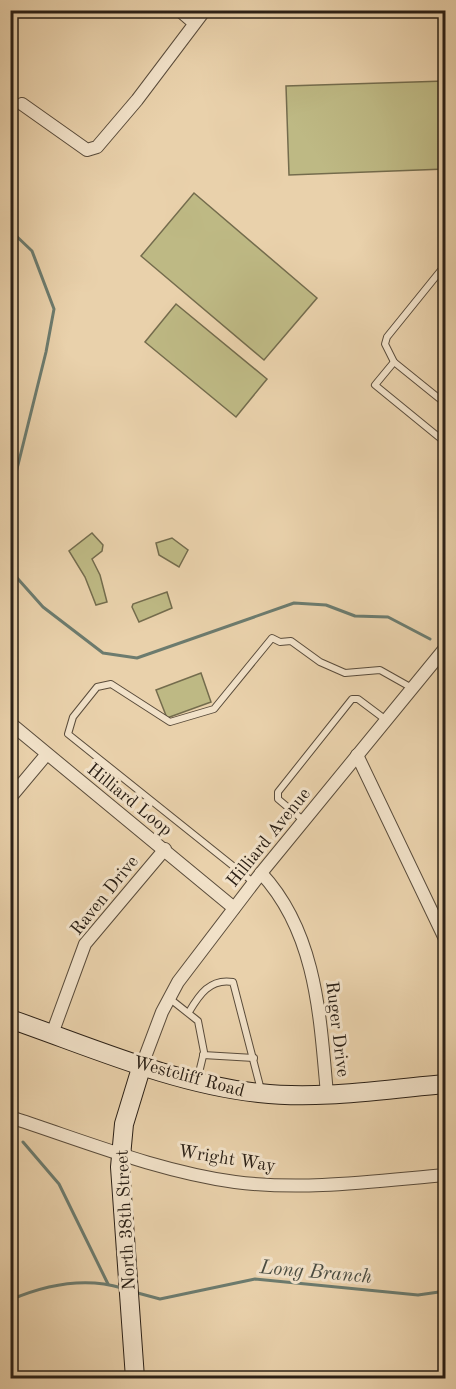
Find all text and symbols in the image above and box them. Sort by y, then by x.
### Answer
street label: Hilliard Loop [83,760,175,839]
street label: Hilliard Avenue [224,785,314,891]
street label: Raven Drive [68,853,142,939]
street label: Ruger Drive [322,980,352,1078]
street label: Westcliff Road [131,1053,246,1100]
street label: Wright Way [177,1142,277,1176]
street label: North 38th Street [113,1149,139,1291]
water label: Long Branch [258,1258,373,1288]

